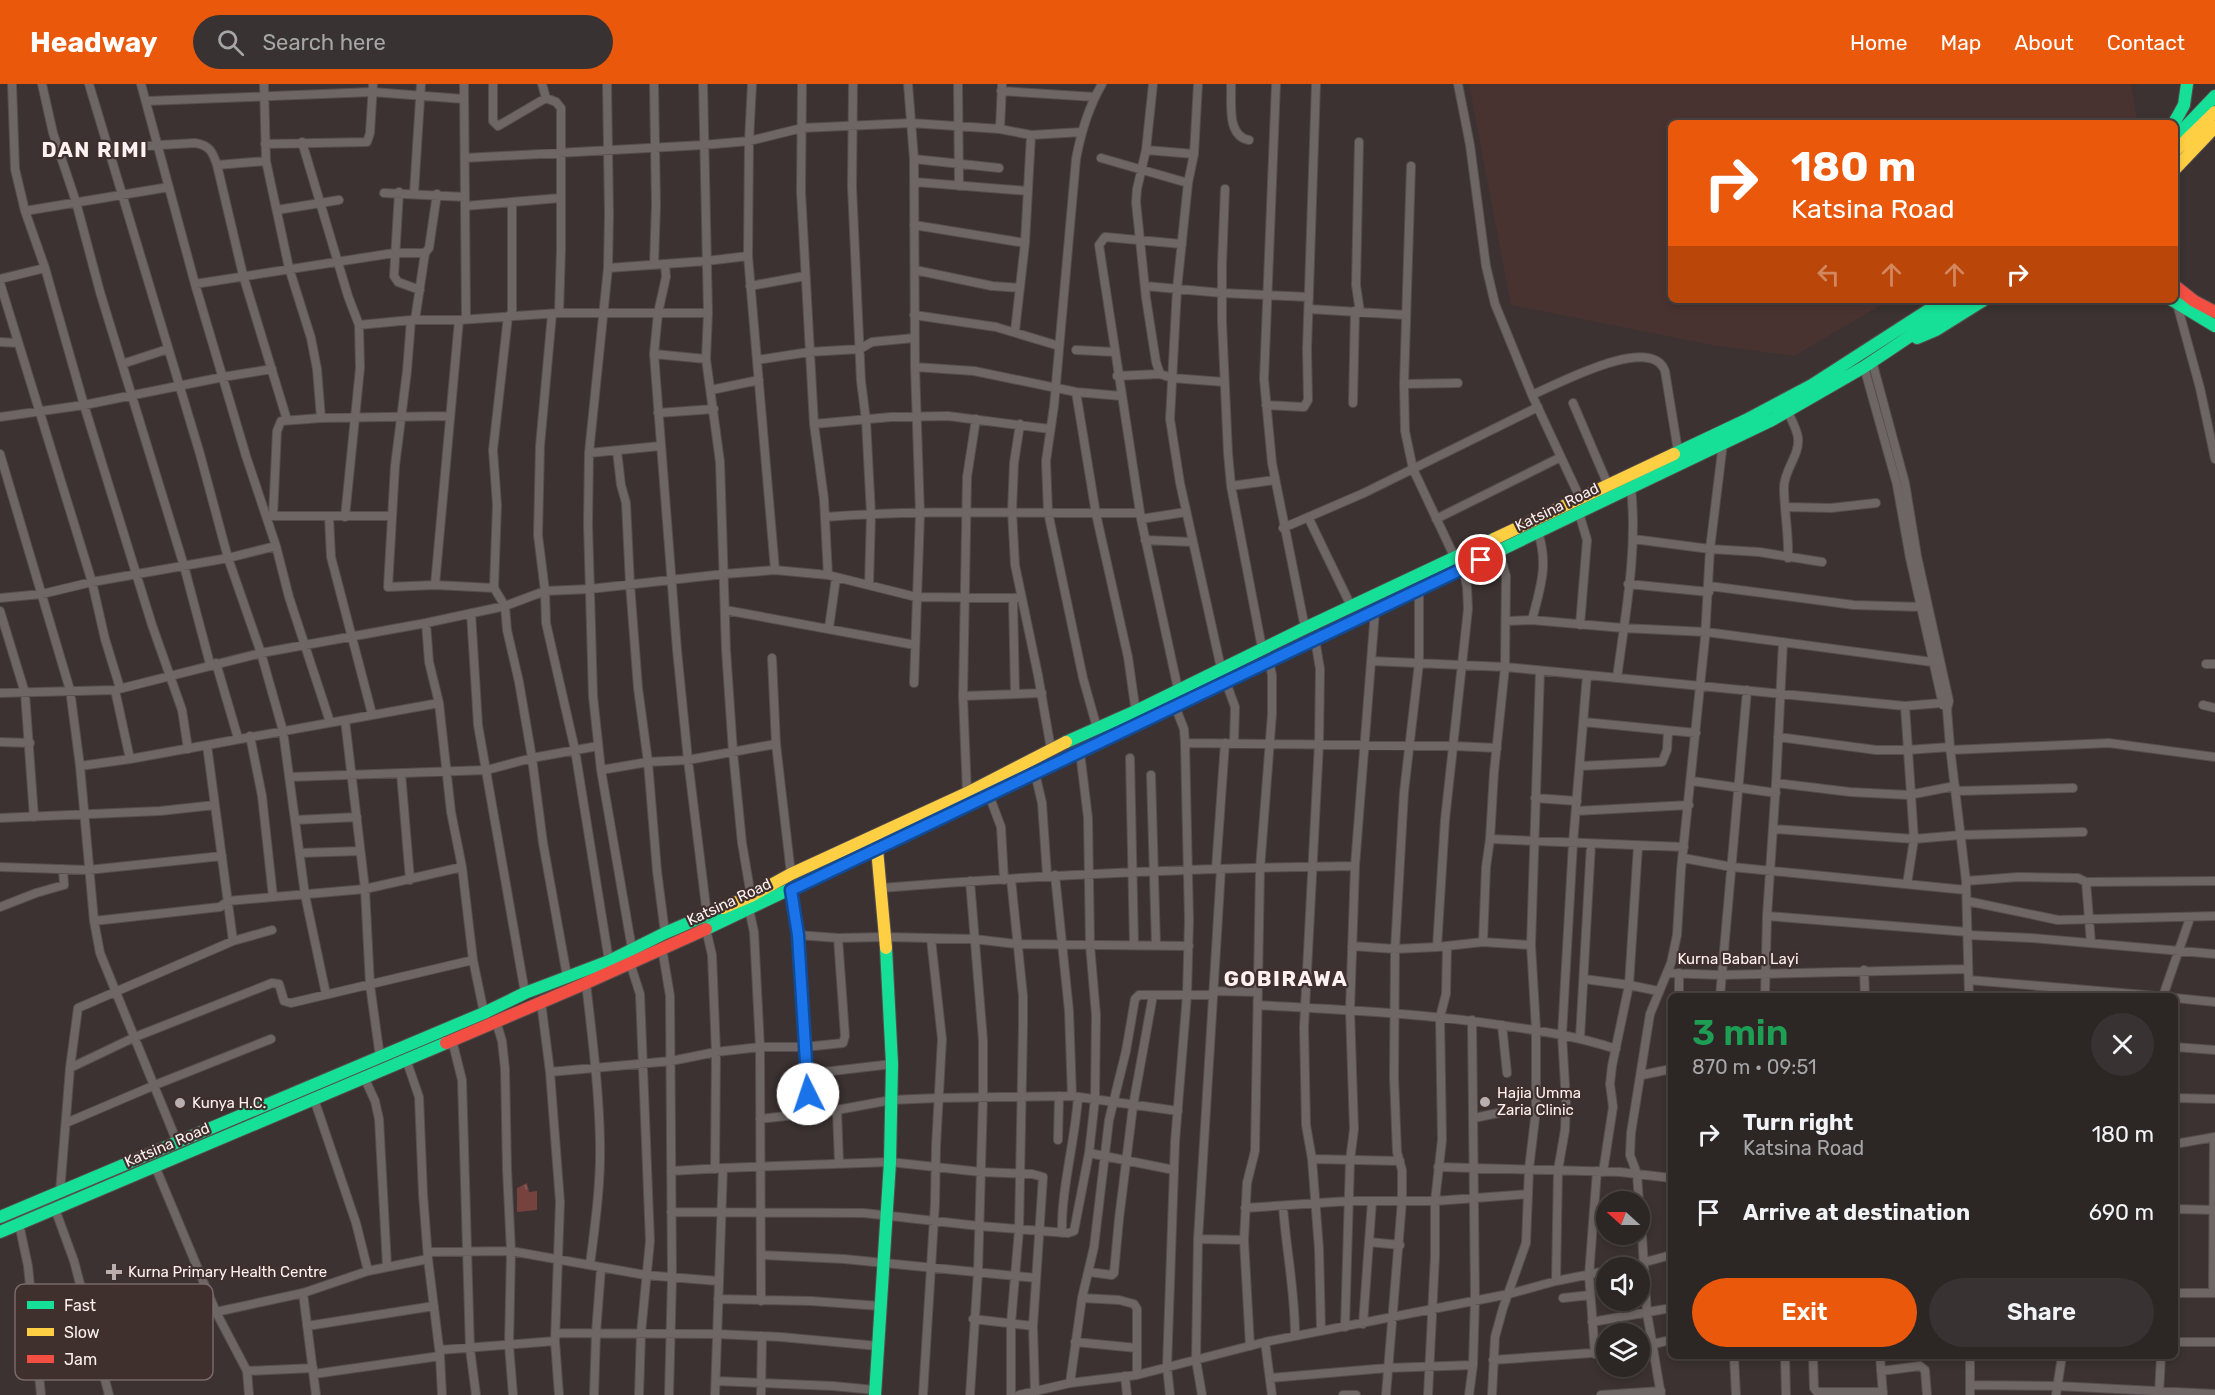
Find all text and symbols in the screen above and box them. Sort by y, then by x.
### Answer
search box [193,15,613,69]
text: Headway [30,26,157,59]
icon: search [214,26,247,59]
text: Search here [262,29,386,56]
text: Home [1850,30,1907,55]
text: Map [1940,30,1981,55]
text: About [2014,30,2074,55]
text: Contact [2107,30,2185,55]
district label: DAN RIMI [42,137,148,162]
text: 180 m [1791,142,1916,192]
icon: right [1692,144,1770,222]
text: Katsina Road [1791,193,1955,225]
icon: left [1812,258,1845,291]
icon: ahead [1875,258,1908,291]
icon: ahead [1938,258,1971,291]
icon: right [2001,258,2034,291]
street label: Katsina Road [1512,479,1602,535]
pin [1455,534,1506,585]
icon: arrive [1464,543,1497,576]
street label: Katsina Road [684,875,774,929]
street label: Kurna Baban Layi [1677,950,1799,968]
district label: GOBIRAWA [1224,966,1348,991]
text: 3 min [1692,1011,1789,1054]
button: close [2091,1013,2154,1076]
text: 870 m · 09:51 [1692,1055,1817,1079]
position arrow [776,1062,840,1126]
place label: Hajia Umma Zaria Clinic [1497,1084,1581,1119]
place label: Kunya H.C. [192,1094,266,1112]
marker: Hajia Umma Zaria Clinic [1478,1095,1492,1109]
marker: Kunya H.C. [173,1096,187,1110]
text: Turn right [1743,1109,1853,1136]
icon: right [1692,1118,1725,1151]
street label: Katsina Road [122,1119,212,1171]
text: 180 m [2092,1121,2154,1148]
text: Katsina Road [1743,1136,1864,1160]
north arrow [1596,1191,1650,1245]
map controls [1596,1191,1650,1377]
icon: arrive [1692,1196,1725,1229]
text: Arrive at destination [1743,1199,1970,1226]
text: 690 m [2089,1199,2154,1226]
button: sound [1596,1257,1650,1311]
marker: Kurna Primary Health Centre [105,1263,123,1281]
place label: Kurna Primary Health Centre [128,1263,327,1281]
button: Exit [1692,1278,1917,1347]
button: Share [1929,1278,2154,1347]
legend [15,1284,213,1380]
text: Fast [64,1296,96,1315]
text: Slow [64,1323,100,1342]
button: layers [1596,1323,1650,1377]
text: Jam [64,1350,97,1369]

